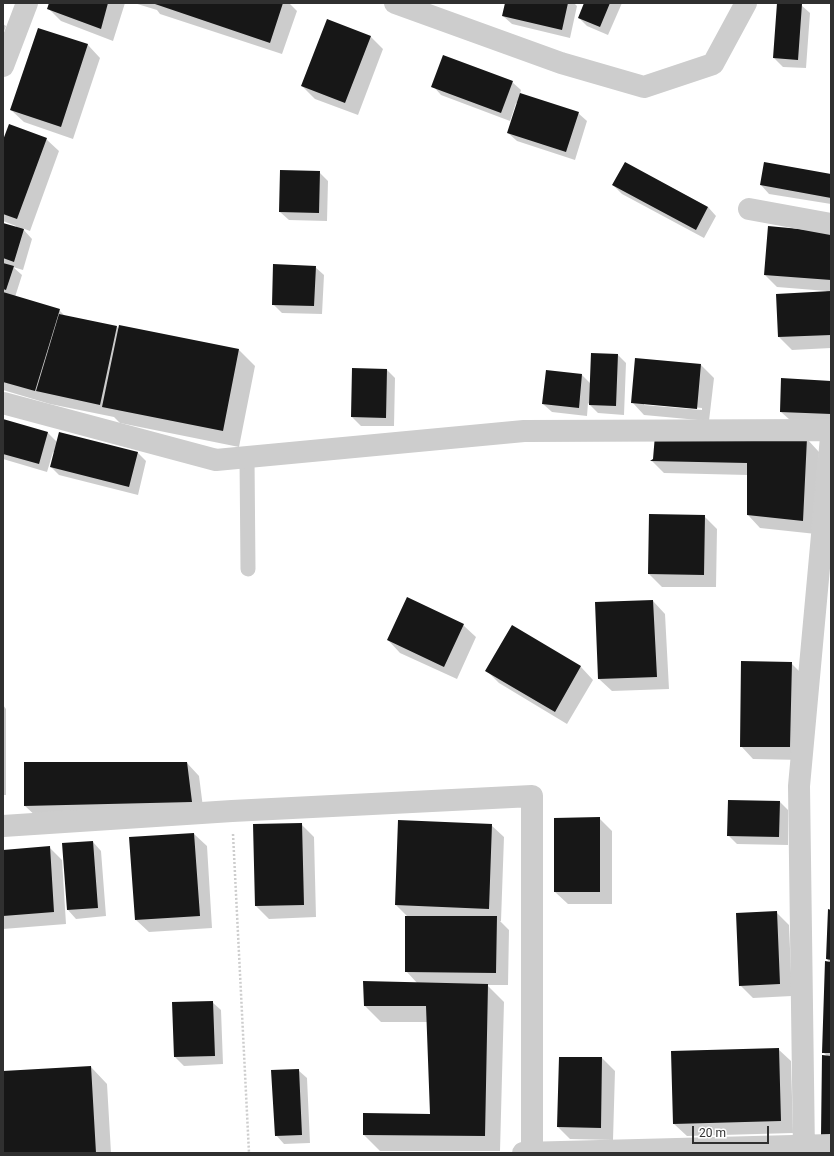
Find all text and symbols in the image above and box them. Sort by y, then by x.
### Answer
scale bar [694,1118,771,1144]
text: 20 m [699,1126,726,1140]

